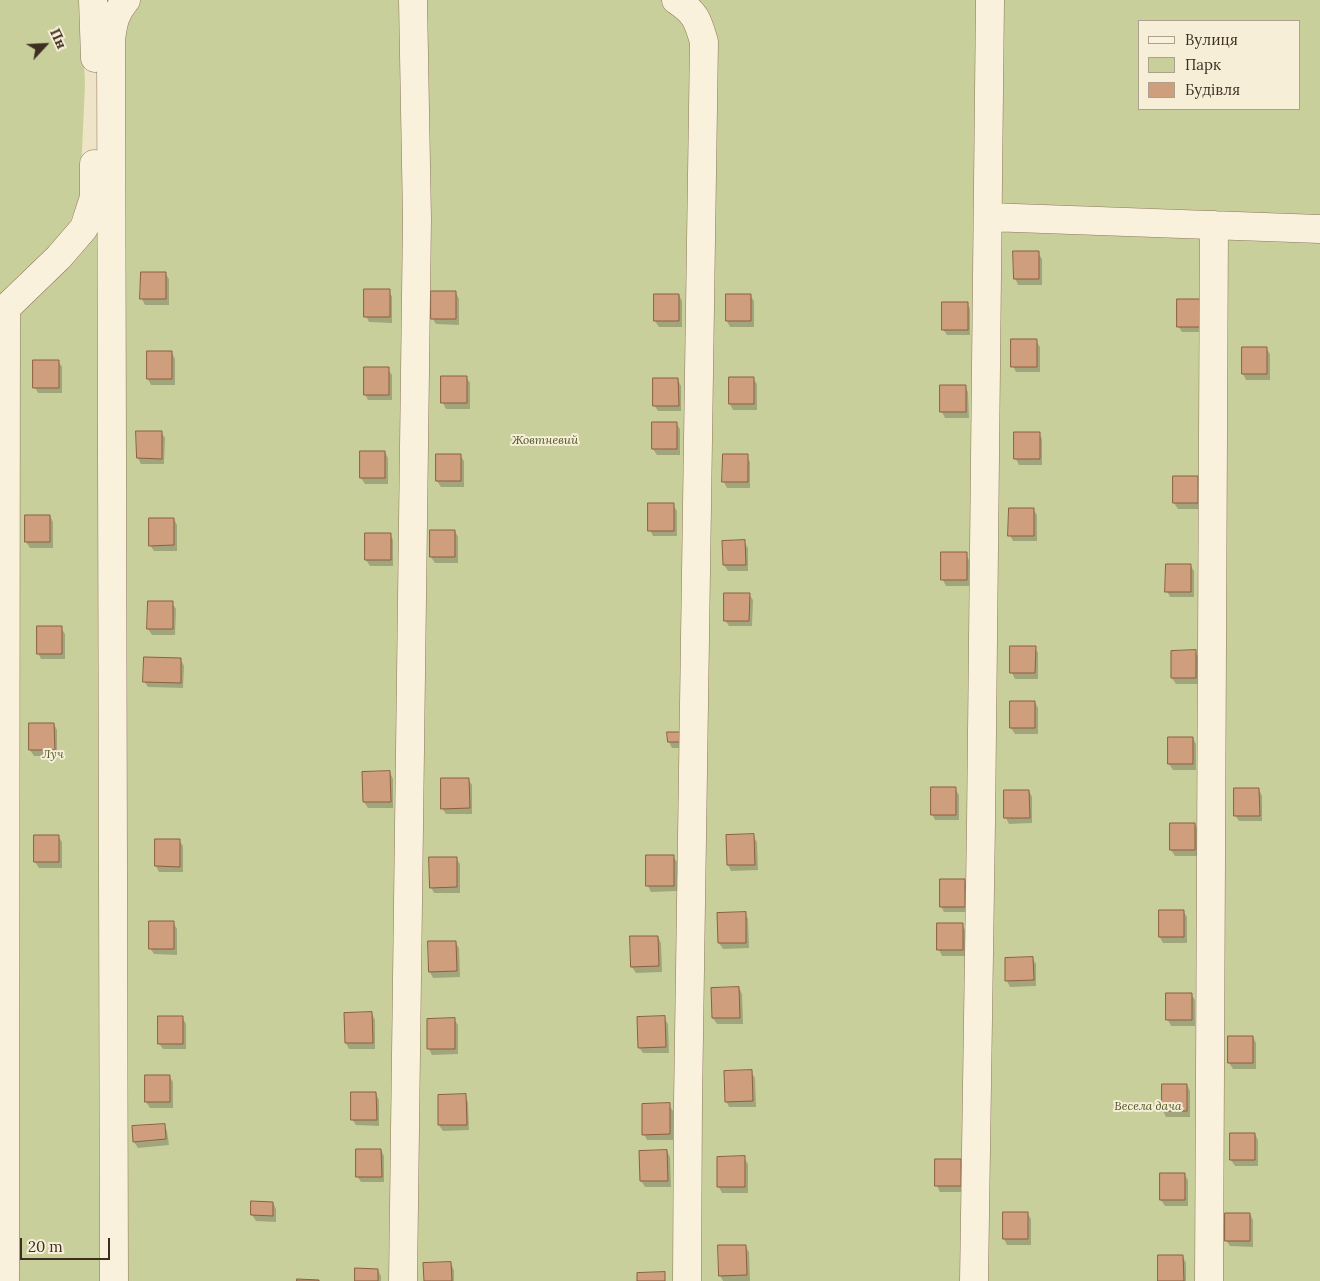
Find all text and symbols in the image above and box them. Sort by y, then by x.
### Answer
north arrow [20,20,70,70]
legend [1138,20,1300,110]
text: Пн [46,26,71,52]
text: Вулиця [1185,30,1238,49]
text: Парк [1185,55,1221,74]
text: Будівля [1185,80,1240,99]
park label: Жовтневий [512,434,578,448]
park label: Луч [42,748,64,762]
park label: Весела дача [1114,1100,1182,1114]
scale bar [22,1228,112,1260]
text: 20 m [28,1237,63,1256]

